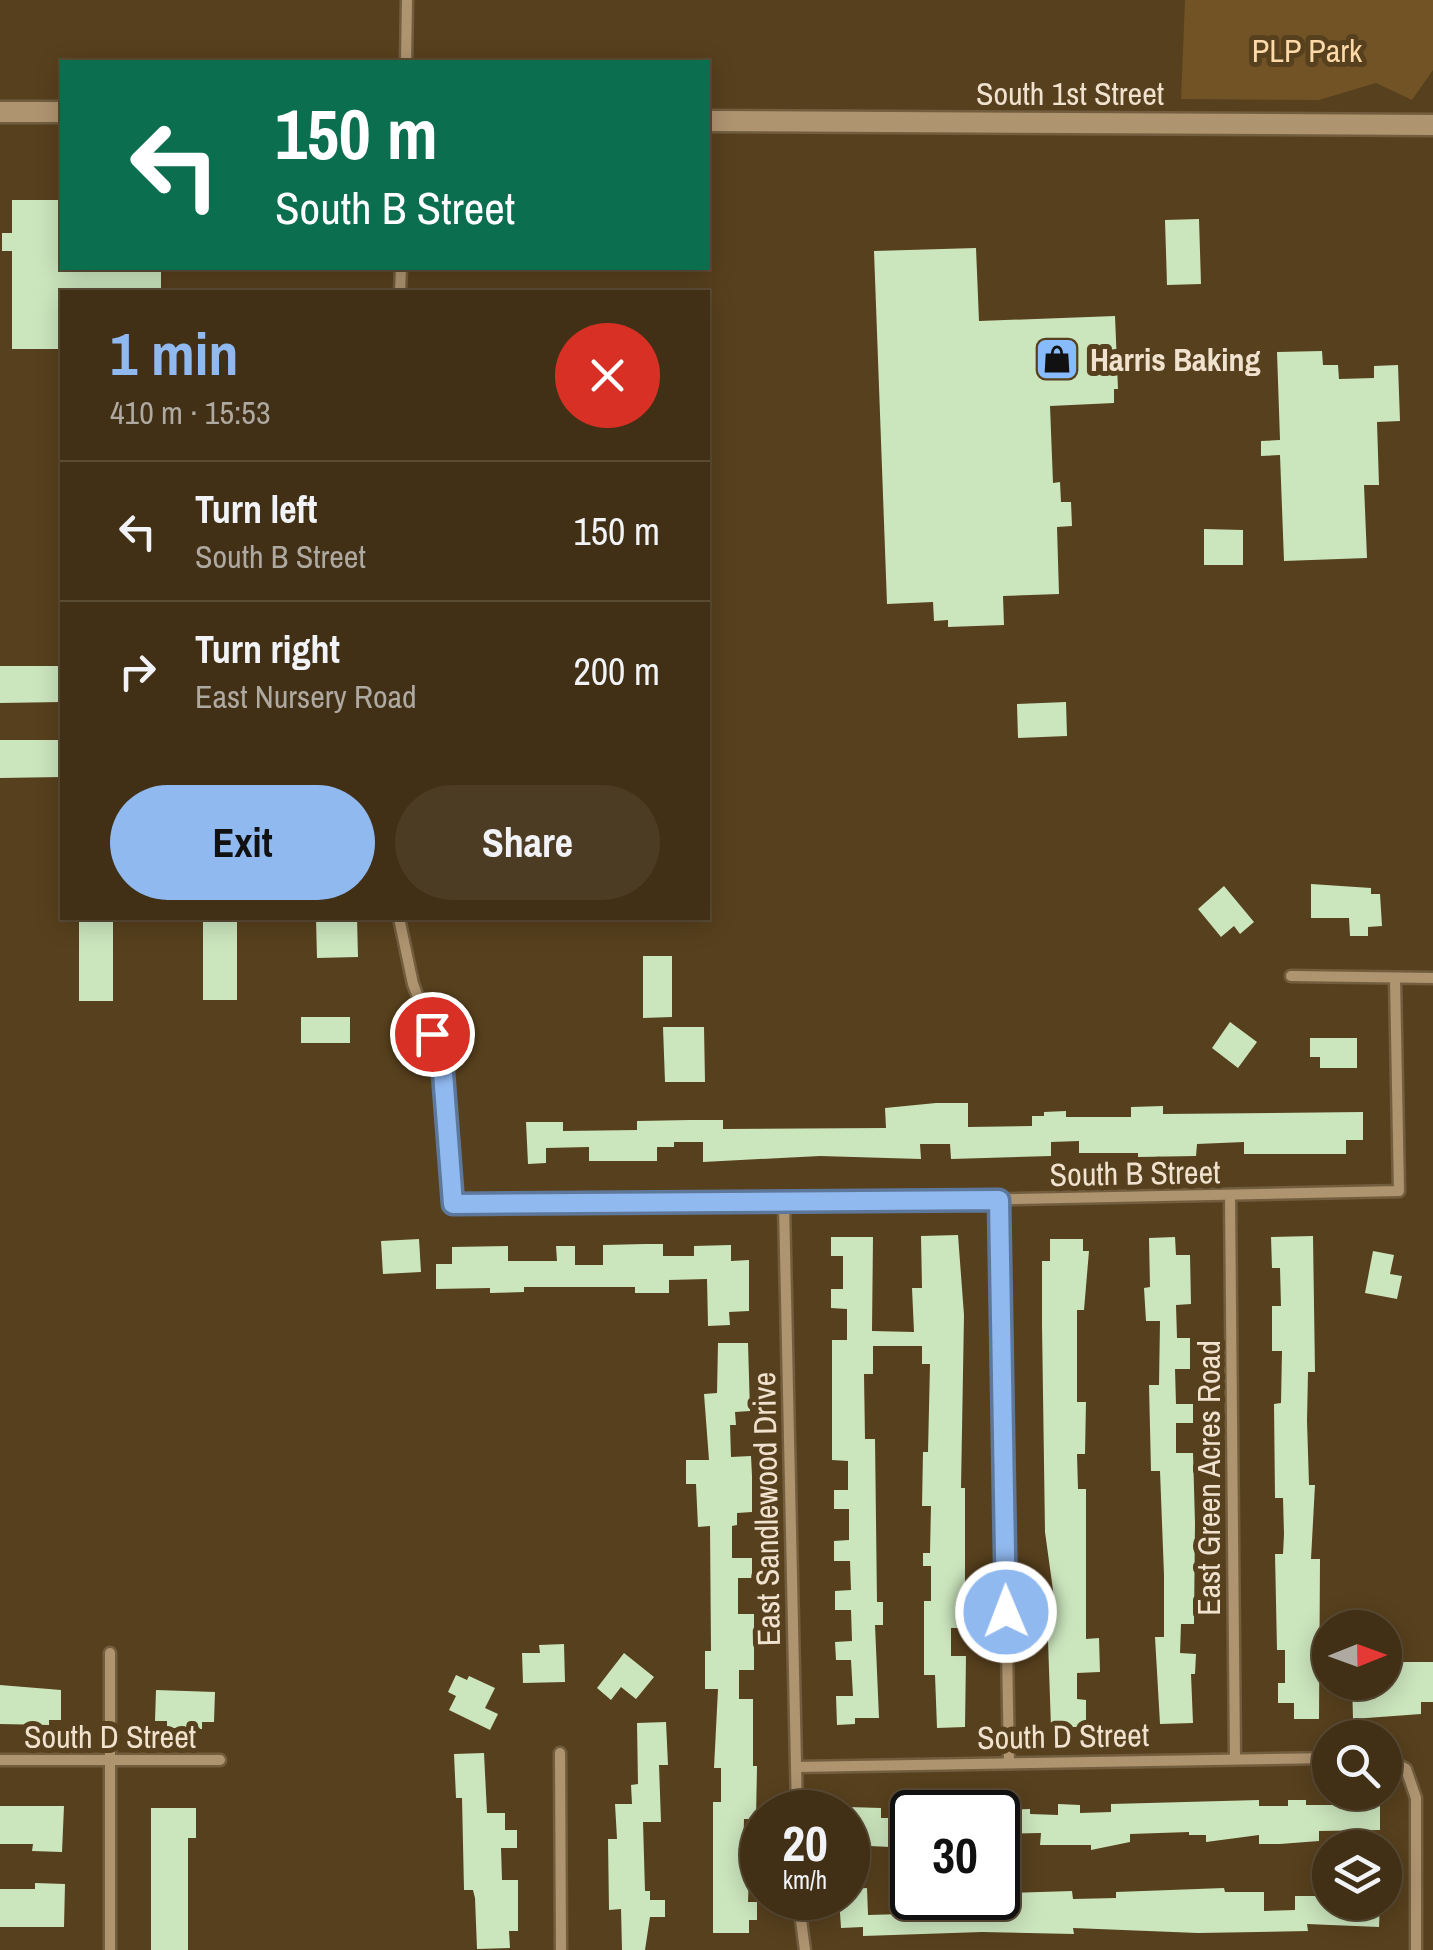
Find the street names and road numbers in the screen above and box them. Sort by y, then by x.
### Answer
street label: South 1st Street [976,72,1164,115]
street label: South B Street [1049,1150,1221,1196]
street label: East Green Acres Road [1187,1340,1230,1616]
street label: East Sandlewood Drive [742,1372,790,1646]
street label: South D Street [977,1713,1149,1759]
street label: South D Street [24,1715,196,1758]

